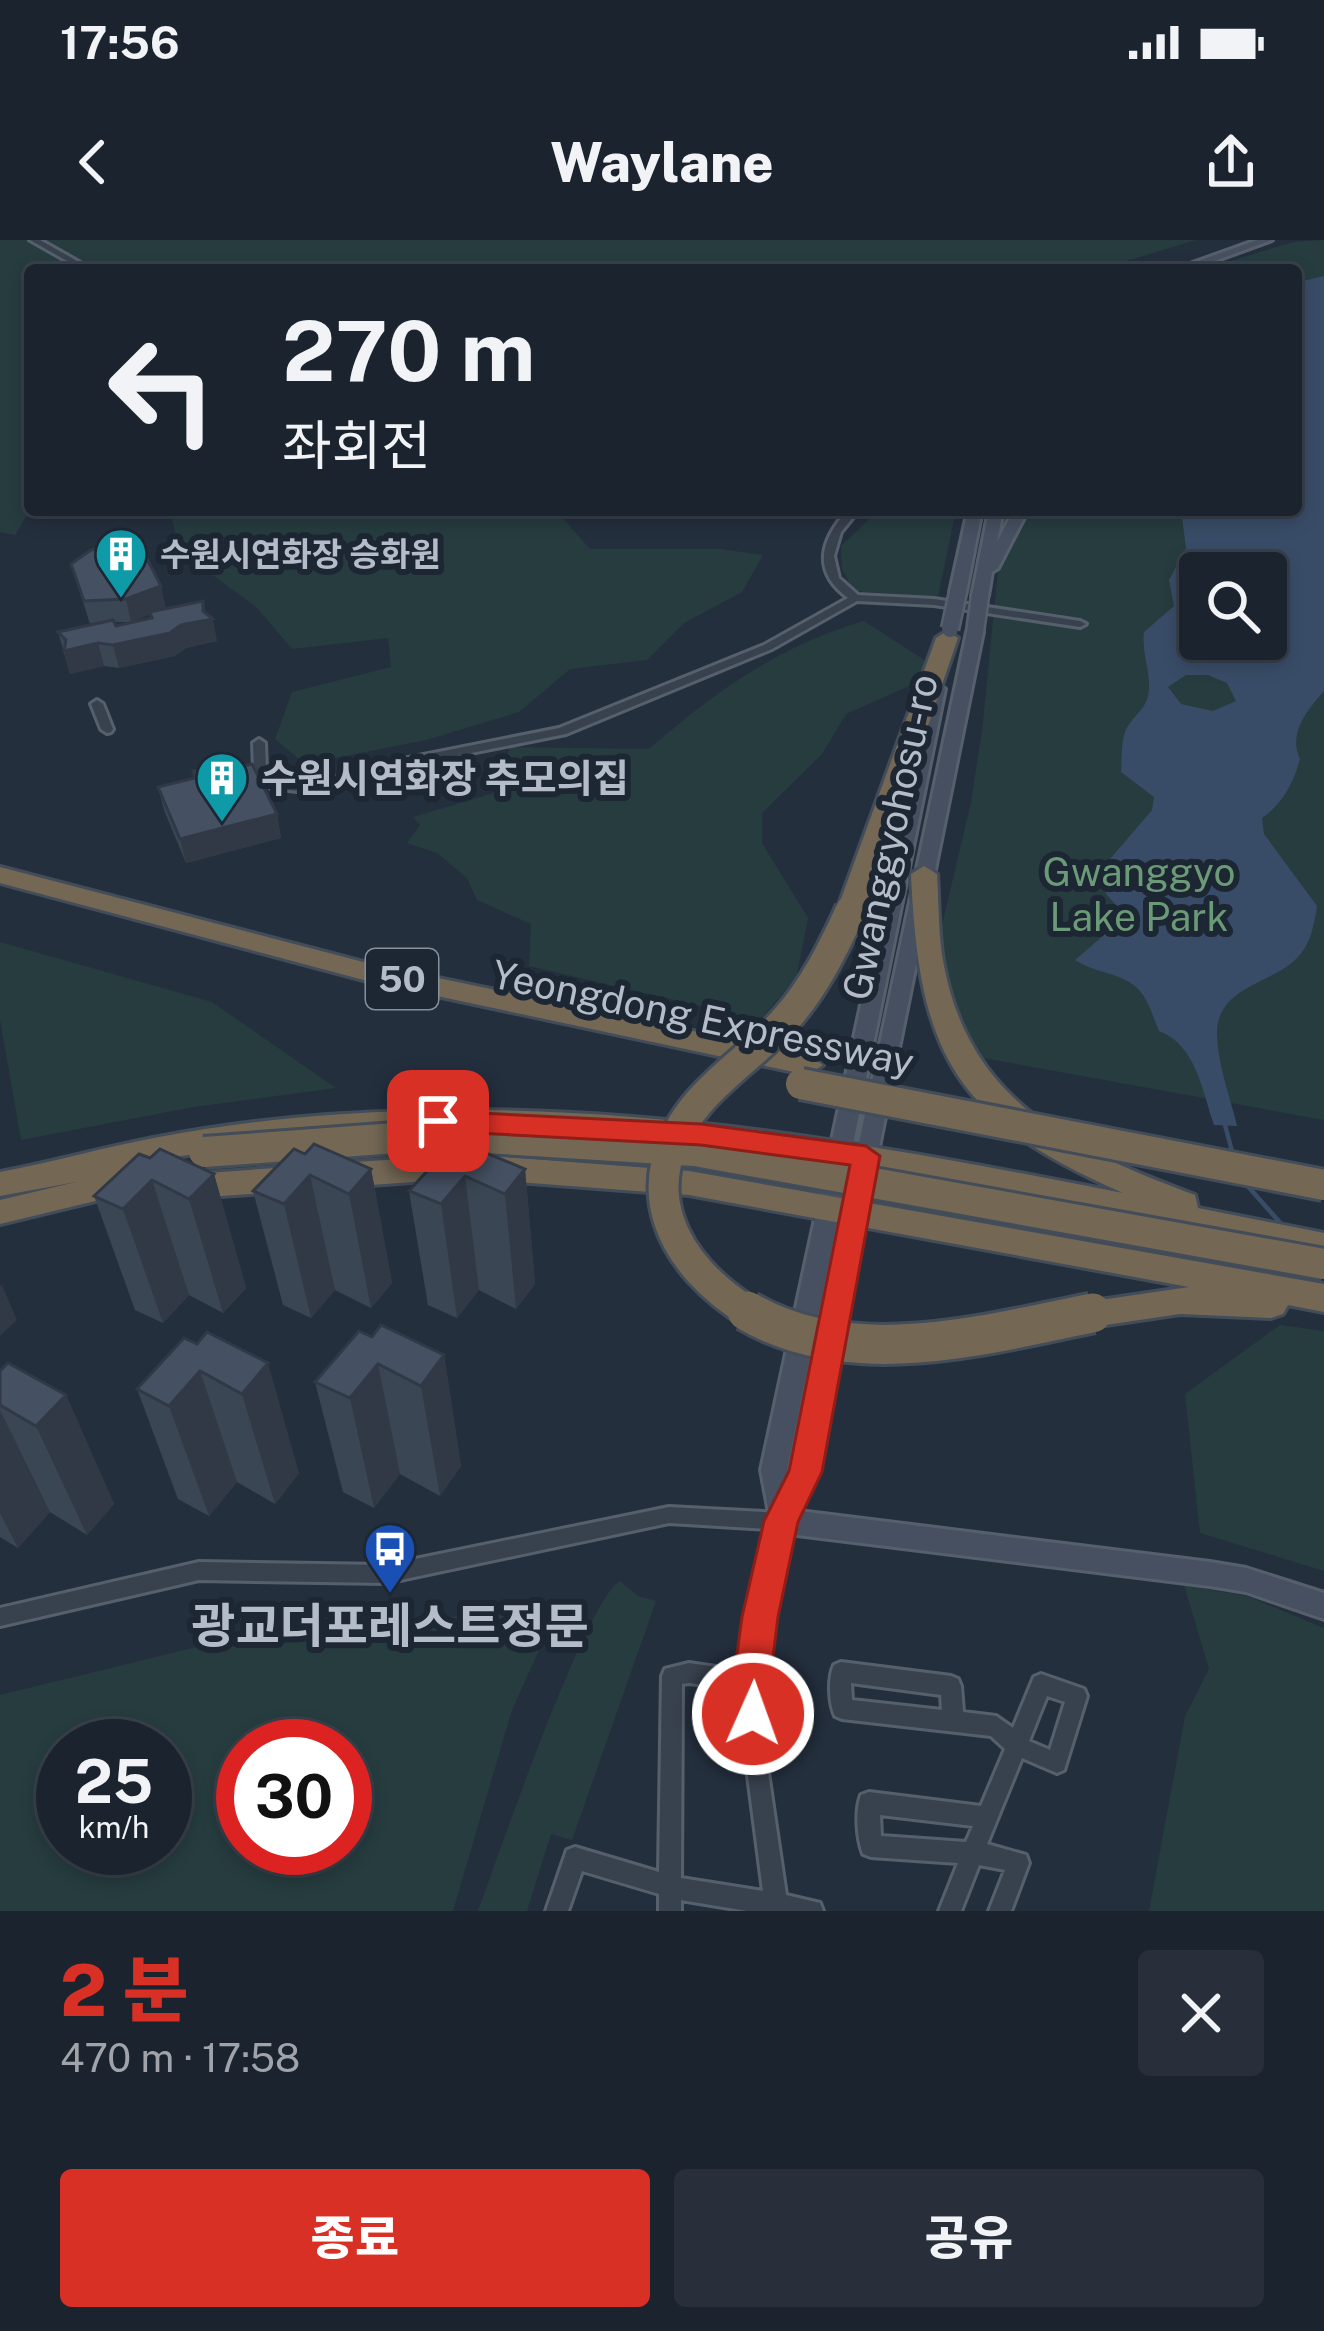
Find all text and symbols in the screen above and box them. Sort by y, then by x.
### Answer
text: 17:56 [60,16,180,69]
icon: back [60,129,126,195]
icon: share [1198,129,1264,195]
text: Waylane [550,131,774,194]
text: 270 m [282,301,535,400]
icon: left [84,312,240,468]
text: 좌회전 [282,414,431,477]
building icon: 수원시연화장 승화원 [93,526,149,600]
place label: 수원시연화장 승화원 [160,535,441,573]
map controls [1179,552,1287,660]
button: search [1179,552,1287,660]
street label: Gwanggyohosu-ro [833,670,947,1004]
building icon: 수원시연화장 추모의집 [194,750,250,824]
place label: 수원시연화장 추모의집 [261,755,629,801]
park label: Gwanggyo Lake Park [1042,849,1236,940]
road number: 50 [366,949,438,1009]
street label: Yeongdong Expressway [488,951,918,1085]
pin [387,1070,489,1172]
icon: arrive [405,1088,471,1154]
bus stop icon: 광교더포레스트정문 [362,1521,418,1595]
place label: 광교더포레스트정문 [191,1597,589,1654]
position arrow [690,1651,816,1777]
speed limit sign: 30 [216,1719,372,1875]
text: 25 [75,1746,153,1817]
text: km/h [79,1809,149,1845]
text: 2 분 [60,1948,189,2032]
button: close [1138,1950,1264,2076]
text: 470 m · 17:58 [60,2035,300,2081]
button: 종료 [60,2169,650,2307]
button: 공유 [674,2169,1264,2307]

